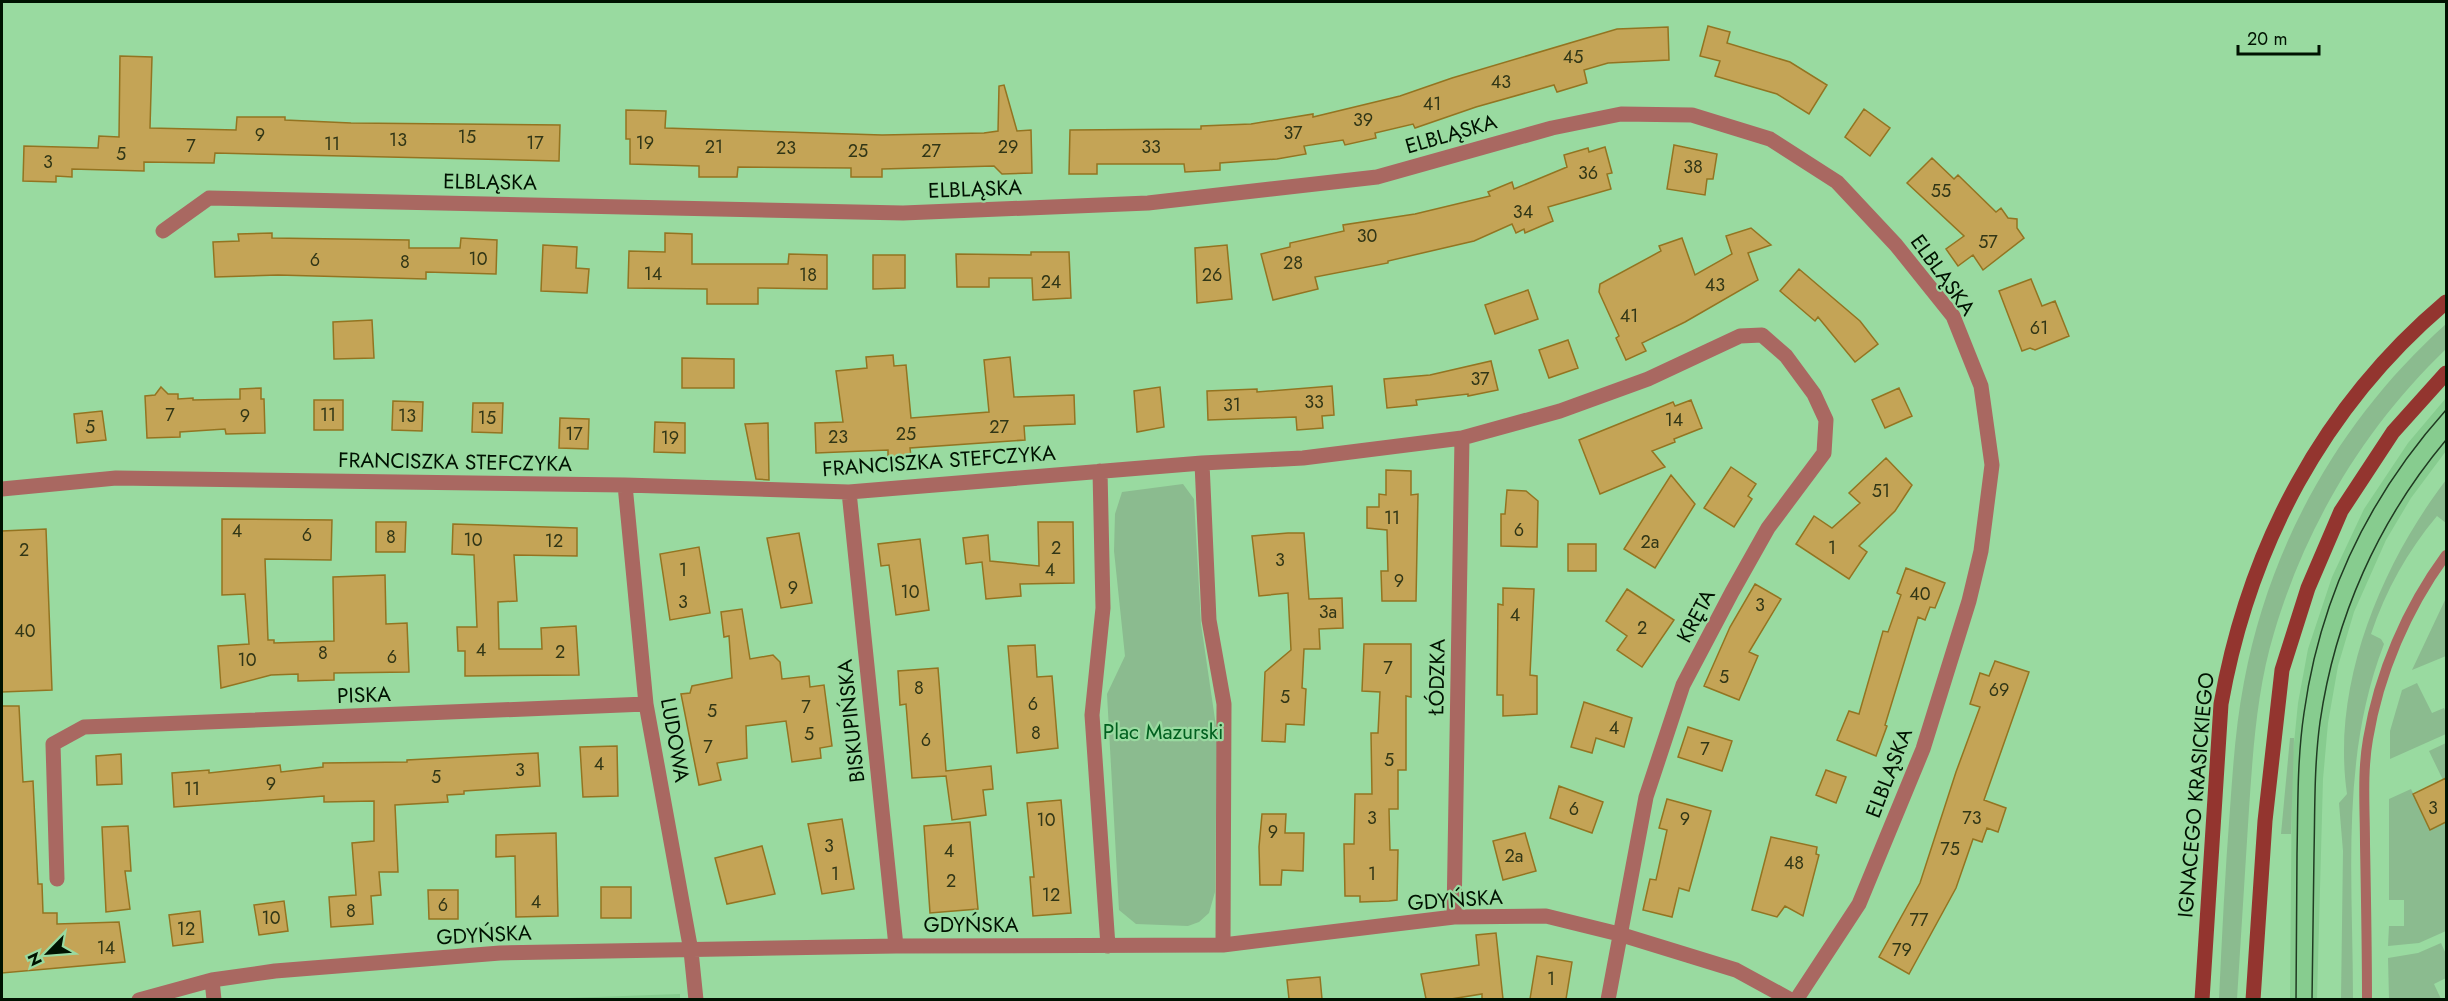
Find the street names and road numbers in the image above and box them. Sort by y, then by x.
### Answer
street label: ELBLĄSKA [1402,107,1500,161]
street label: ELBLĄSKA [443,166,537,198]
street label: ELBLĄSKA [928,172,1023,206]
street label: ELBLĄSKA [1903,228,1983,322]
street label: FRANCISZKA STEFCZYKA [821,438,1057,484]
street label: FRANCISZKA STEFCZYKA [338,445,572,479]
street label: KRĘTA [1669,584,1723,648]
street label: ŁÓDZKA [1421,638,1453,716]
street label: BISKUPIŃSKA [830,658,872,784]
street label: IGNACEGO KRASICKIEGO [2170,671,2222,919]
street label: PISKA [337,679,392,711]
street label: LUDOWA [653,695,697,785]
street label: ELBLĄSKA [1858,724,1920,822]
street label: GDYŃSKA [1406,882,1504,918]
street label: GDYŃSKA [923,910,1019,940]
street label: GDYŃSKA [436,918,532,952]

